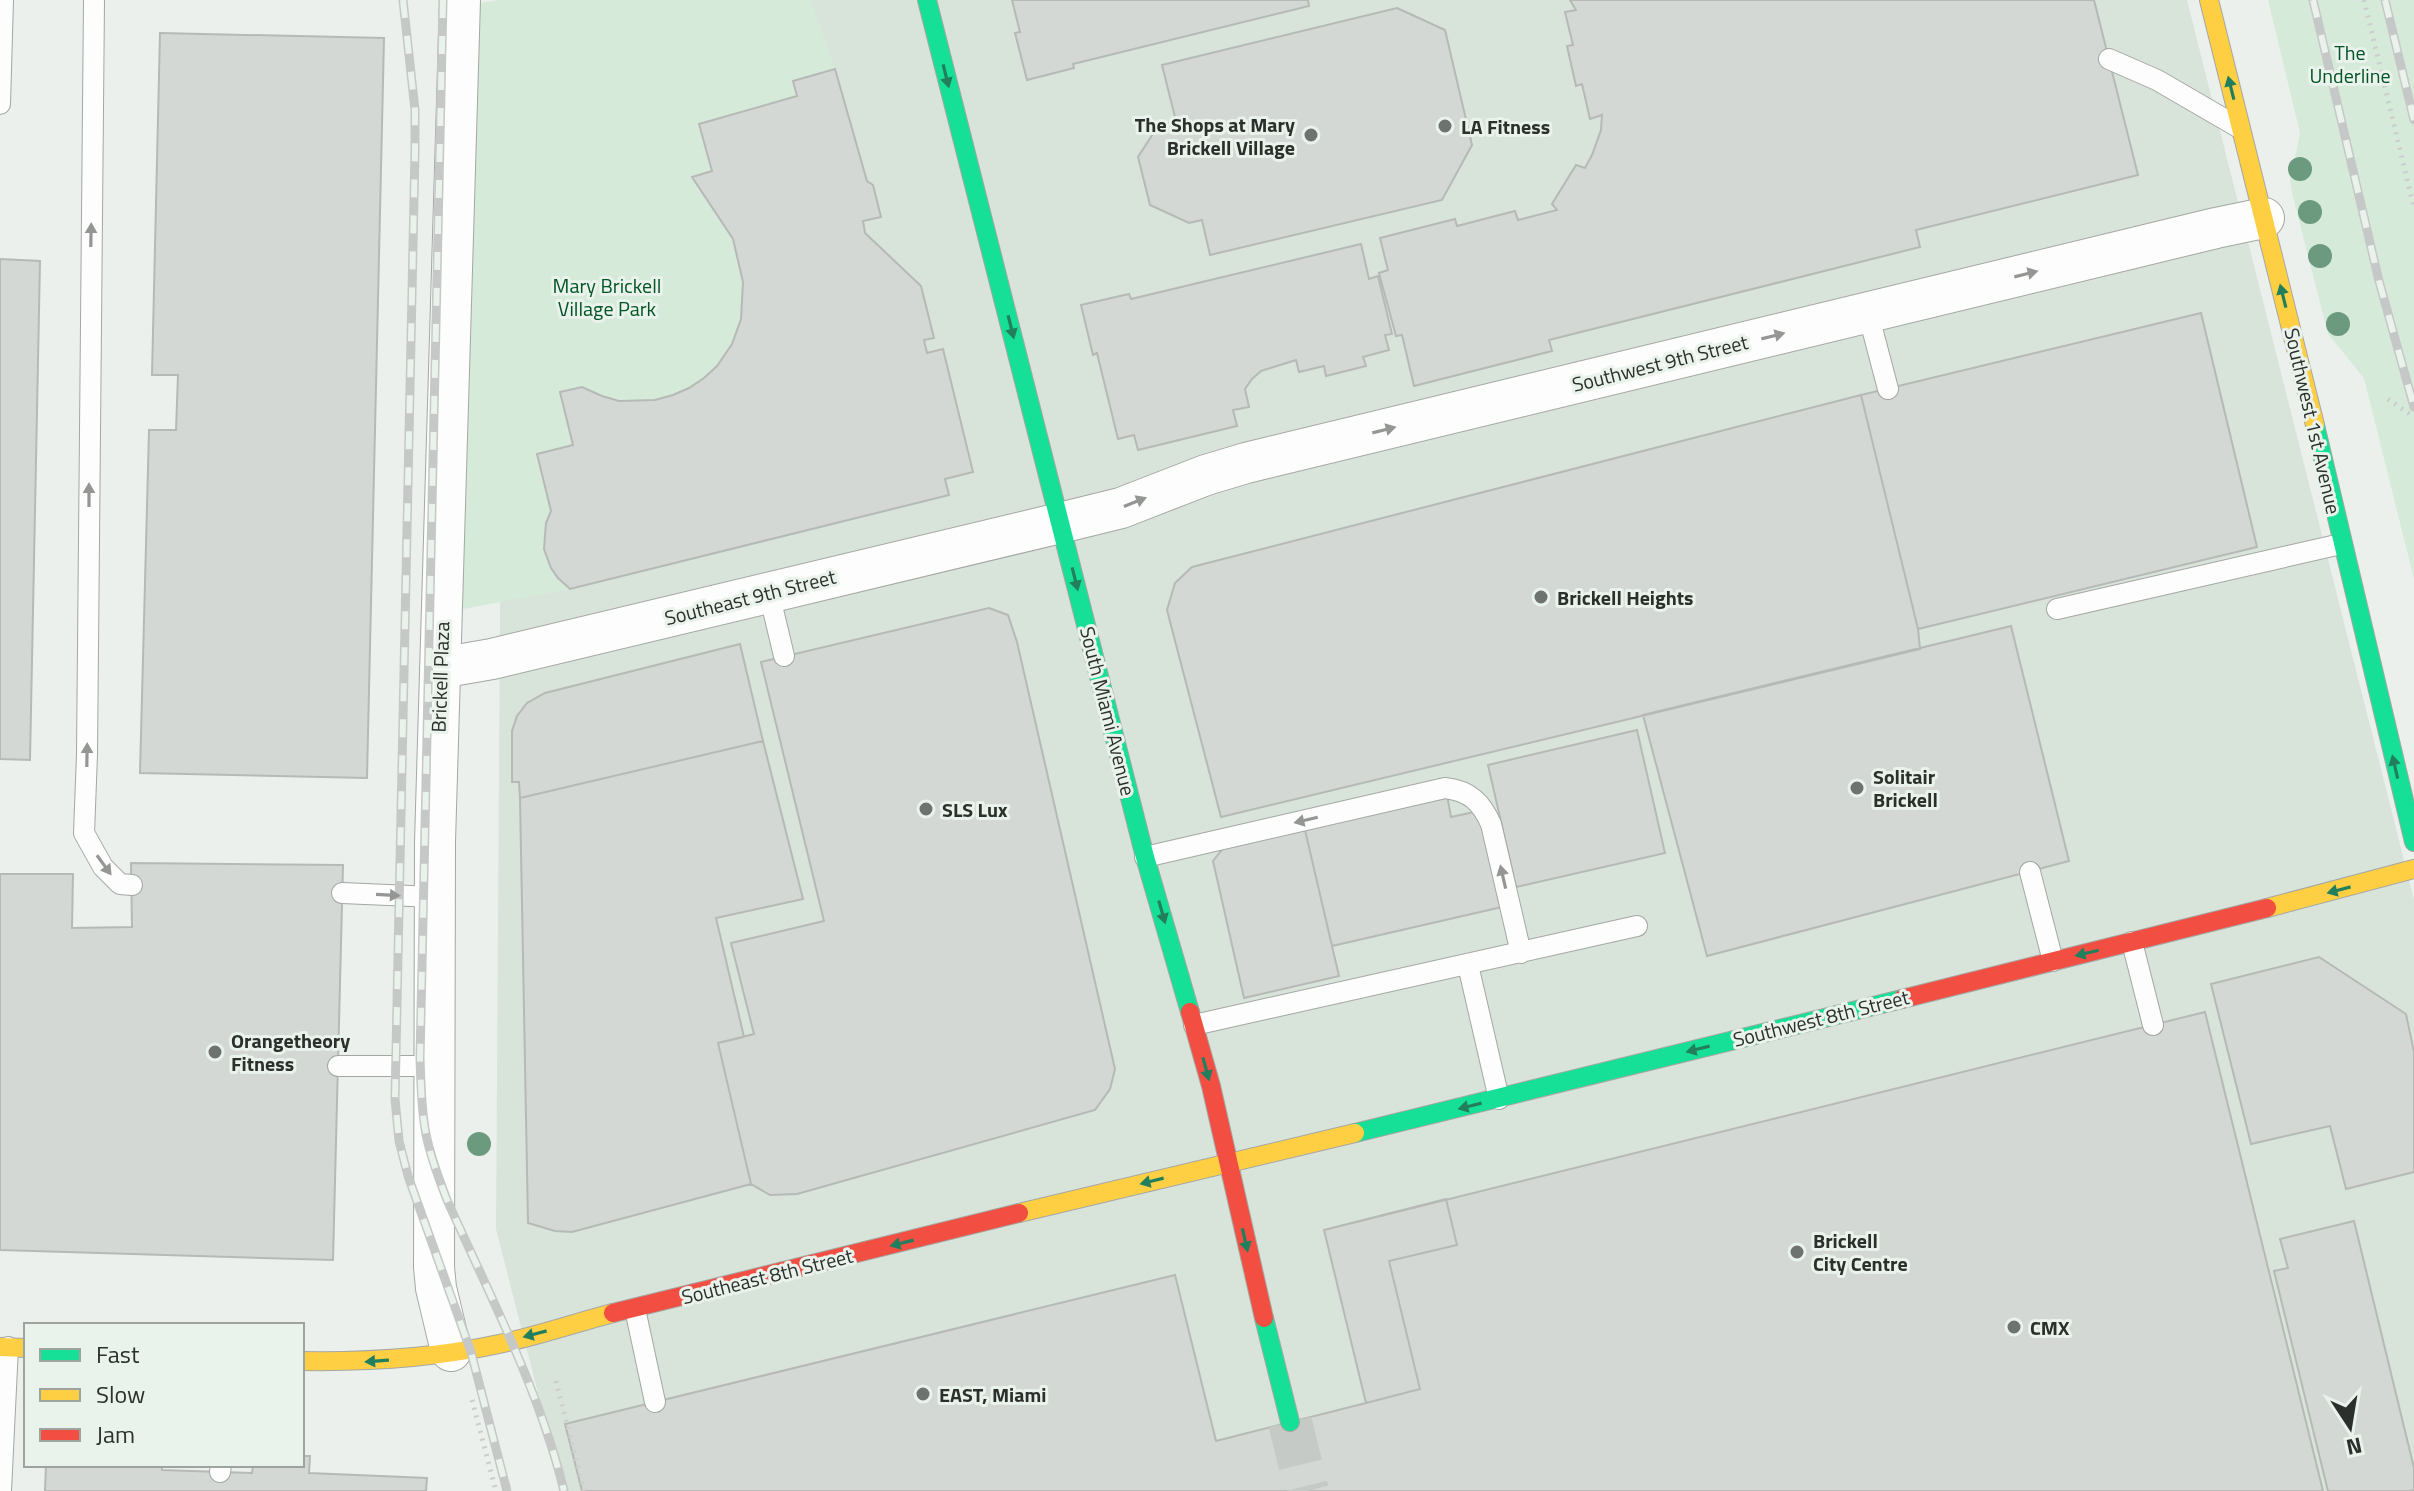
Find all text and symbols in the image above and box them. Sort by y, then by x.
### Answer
park label: The Underline [2309,37,2391,91]
one-way arrow [941,63,953,88]
one-way arrow [2224,76,2237,101]
place label: The Shops at Mary Brickell Village [1135,109,1295,163]
place label: LA Fitness [1461,111,1550,142]
marker: LA Fitness [1436,117,1454,135]
marker: The Shops at Mary Brickell Village [1302,126,1320,144]
one-way arrow [85,222,98,247]
one-way arrow [2013,268,2038,280]
park label: Mary Brickell Village Park [553,270,661,324]
one-way arrow [2277,283,2289,308]
one-way arrow [1005,315,1017,340]
street label: Southwest 1st Avenue [2277,325,2349,517]
street label: Southwest 9th Street [1569,326,1751,400]
one-way arrow [1761,329,1786,342]
one-way arrow [1372,423,1397,436]
one-way arrow [83,482,95,507]
one-way arrow [1123,496,1147,509]
street label: Southeast 9th Street [661,561,839,633]
one-way arrow [1069,567,1081,592]
place label: Brickell Heights [1557,582,1693,613]
marker: Brickell Heights [1532,588,1550,606]
street label: Brickell Plaza [423,621,457,733]
street label: South Miami Avenue [1072,623,1144,799]
one-way arrow [80,742,93,767]
one-way arrow [2388,754,2400,779]
place label: Solitair Brickell [1873,761,1938,815]
marker: Solitair Brickell [1848,779,1866,797]
place label: SLS Lux [942,794,1008,825]
marker: SLS Lux [917,800,935,818]
one-way arrow [1294,814,1319,827]
one-way arrow [95,854,111,875]
one-way arrow [1496,865,1509,890]
one-way arrow [2326,885,2351,897]
one-way arrow [376,888,401,901]
one-way arrow [1156,901,1169,925]
one-way arrow [2074,947,2099,960]
street label: Southwest 8th Street [1730,981,1912,1055]
place label: Orangetheory Fitness [231,1025,350,1079]
marker: Orangetheory Fitness [206,1043,224,1061]
one-way arrow [1686,1043,1711,1055]
one-way arrow [1200,1058,1213,1082]
one-way arrow [1458,1100,1483,1112]
one-way arrow [1139,1175,1164,1187]
place label: Brickell City Centre [1813,1225,1908,1279]
one-way arrow [1239,1228,1252,1253]
one-way arrow [889,1237,914,1250]
street label: Southeast 8th Street [678,1240,856,1312]
marker: Brickell City Centre [1788,1243,1806,1261]
place label: CMX [2030,1312,2070,1343]
marker: CMX [2005,1318,2023,1336]
legend [24,1323,304,1467]
one-way arrow [523,1329,548,1341]
text: Fast [96,1336,140,1372]
one-way arrow [364,1355,389,1368]
text: Slow [96,1376,145,1412]
place label: EAST, Miami [939,1379,1046,1410]
marker: EAST, Miami [914,1385,932,1403]
north arrow [2310,1387,2390,1467]
text: Jam [96,1416,135,1452]
text: N [2343,1428,2365,1465]

